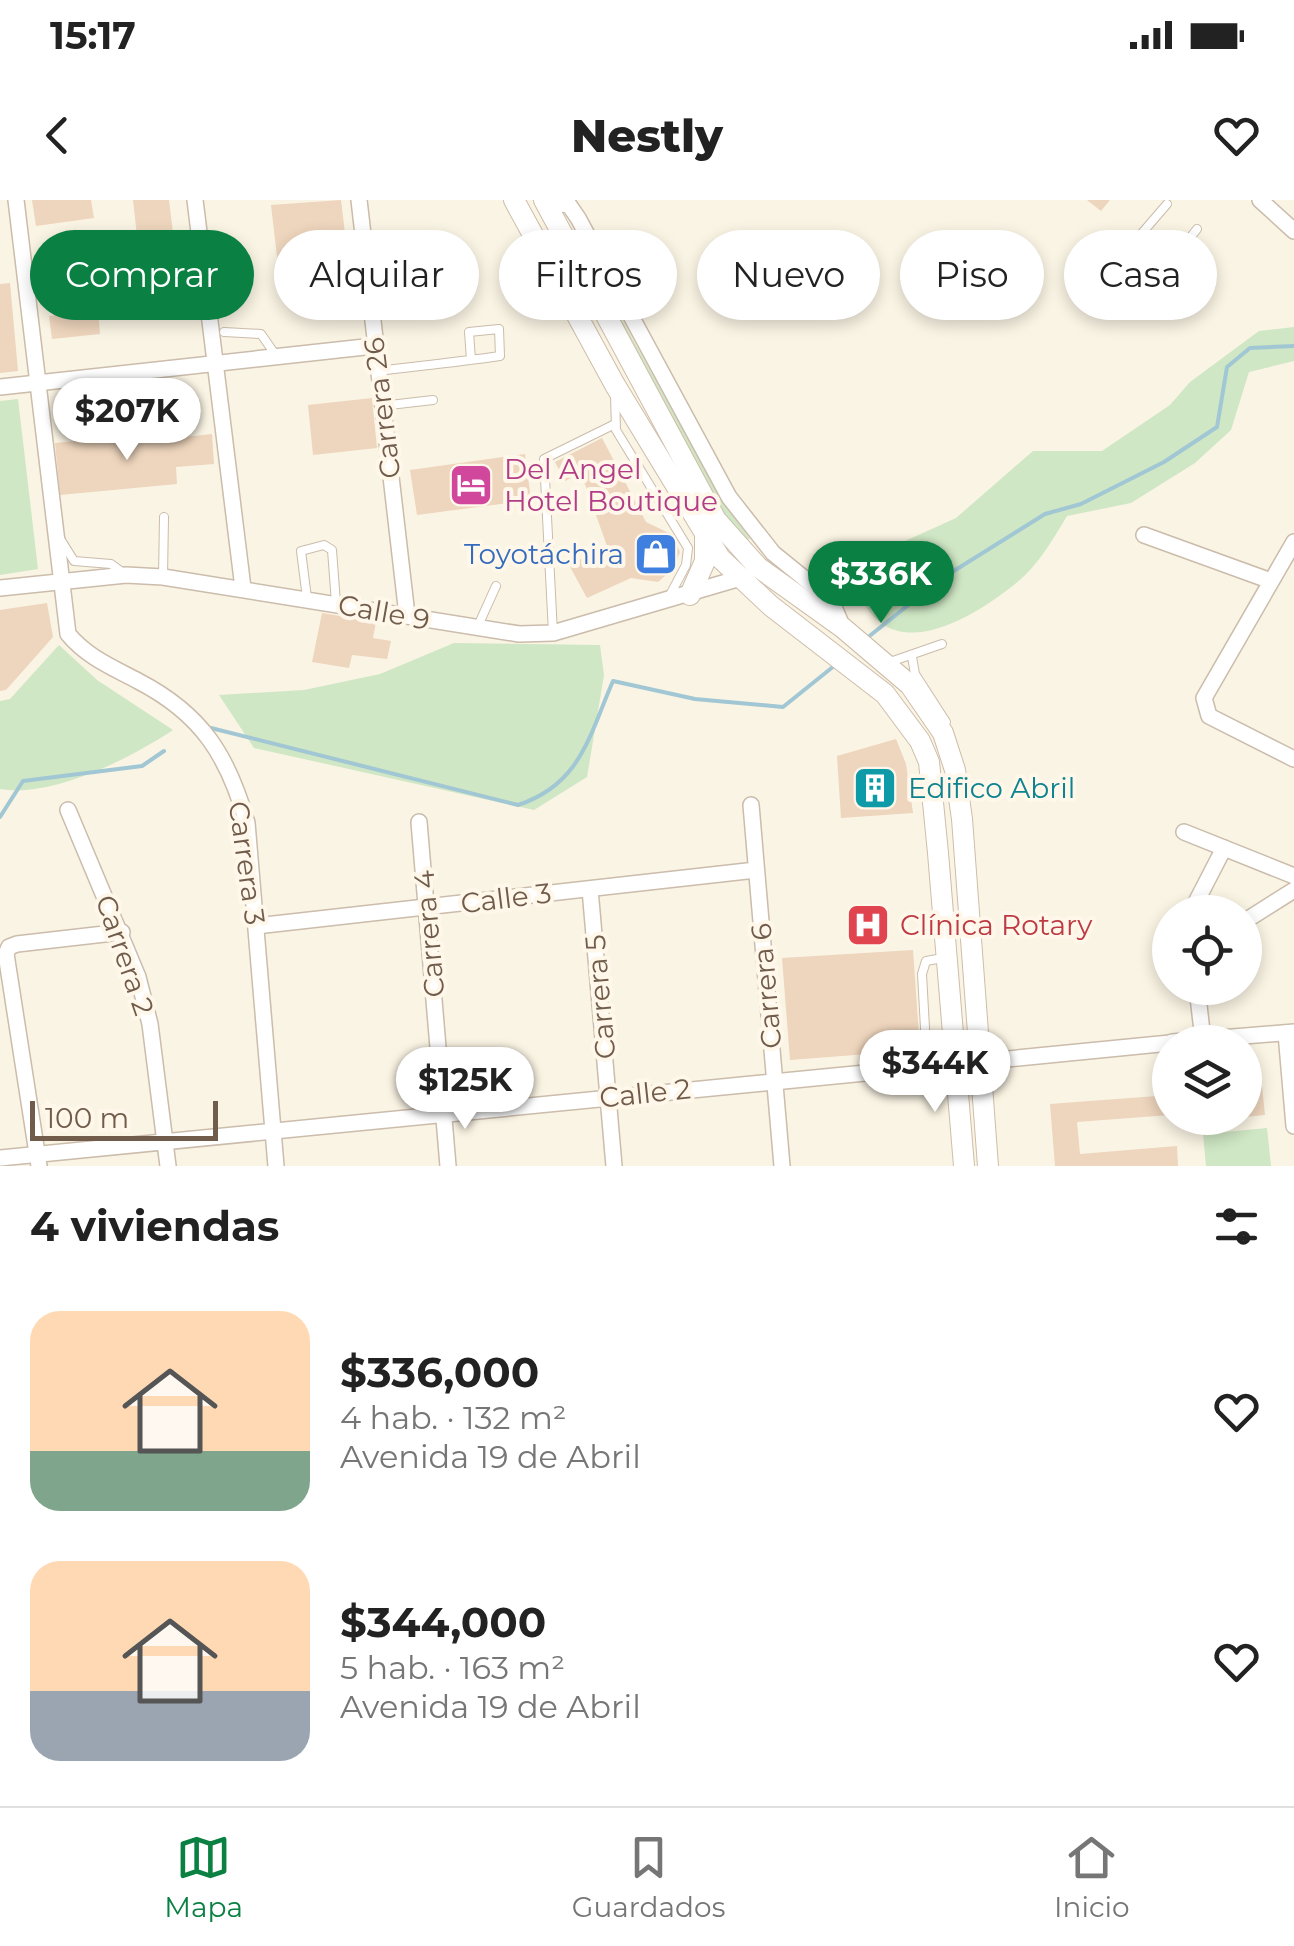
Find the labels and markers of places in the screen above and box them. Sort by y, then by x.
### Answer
pin: $207K [57,378,197,463]
place label: Del Angel Hotel Boutique [504,452,718,518]
hotel icon: Del Angel Hotel Boutique [448,462,494,508]
shop icon: Toyotáchira [633,531,679,577]
place label: Toyotáchira [464,537,624,571]
pin: $336K [811,541,951,626]
building icon: Edifico Abril [852,765,898,811]
place label: Edifico Abril [908,771,1075,805]
hospital icon: Clínica Rotary [845,902,891,948]
place label: Clínica Rotary [900,908,1093,942]
pin: $344K [865,1030,1005,1115]
pin: $125K [395,1047,535,1132]

